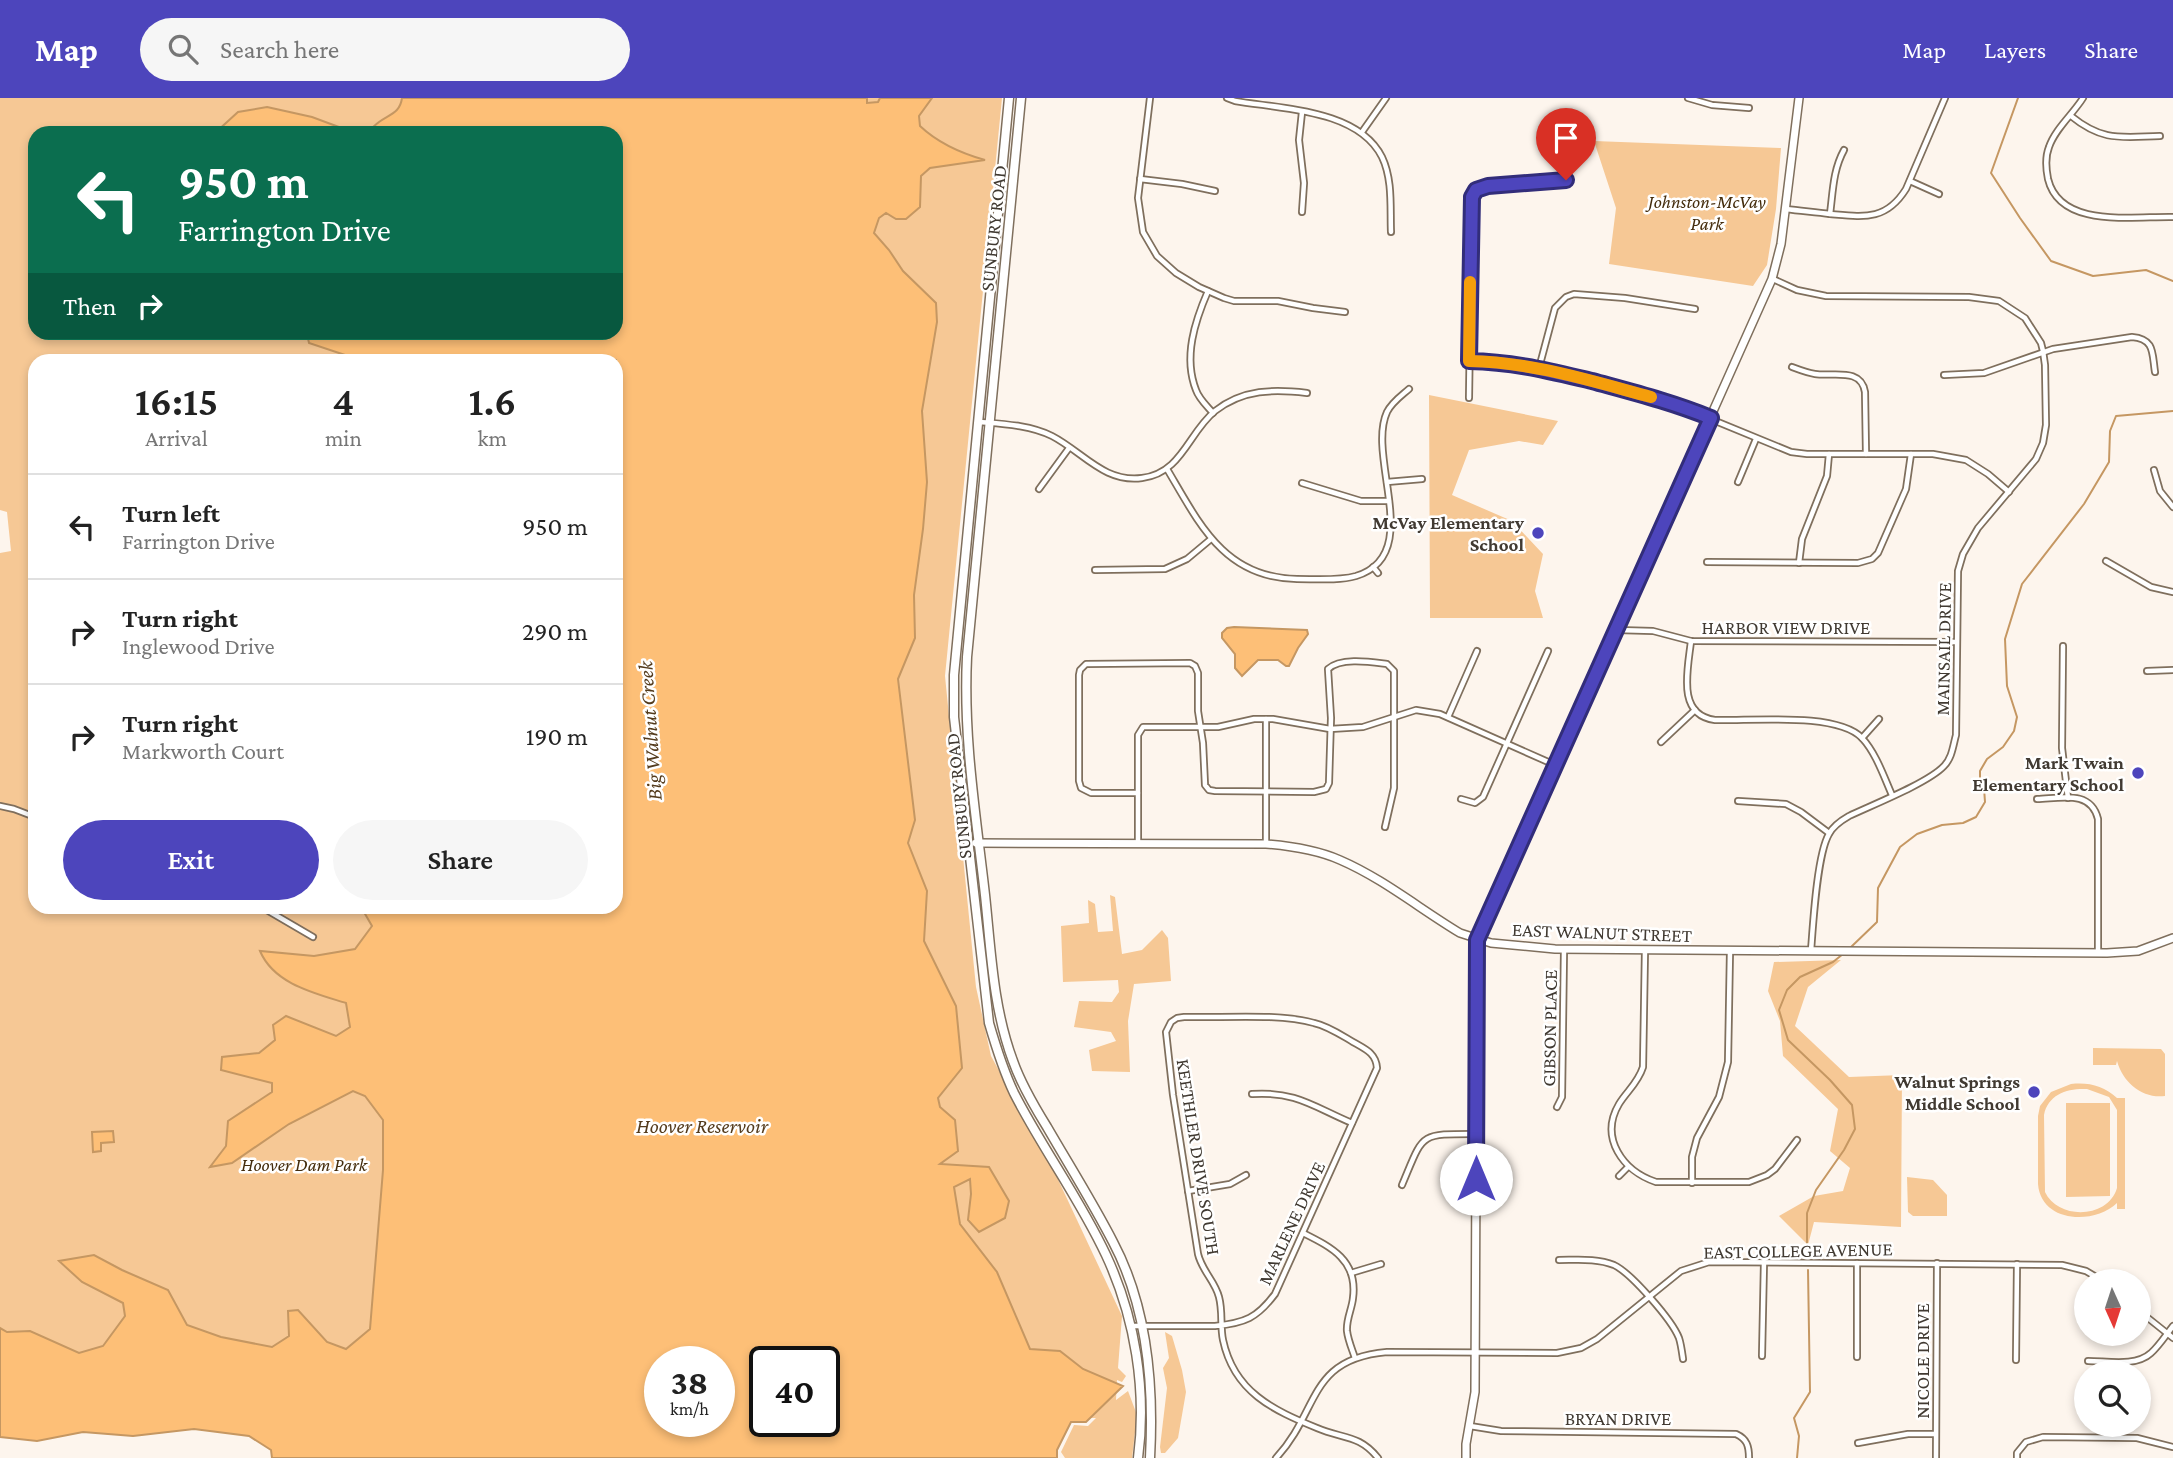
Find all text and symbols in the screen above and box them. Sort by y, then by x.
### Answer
search box [140,18,630,81]
icon: search [164,30,202,68]
text: Map [35,31,98,68]
text: Search here [220,35,339,64]
text: Map [1902,36,1946,63]
text: Layers [1984,36,2046,63]
text: Share [2084,36,2138,63]
pin [1536,108,1596,180]
icon: arrive [1547,119,1585,157]
icon: left [63,154,154,245]
text: 950 m [178,154,309,209]
street label: SUNBURY ROAD [976,164,1011,292]
park label: Johnston-McVay Park [1645,191,1766,234]
text: Farrington Drive [178,212,391,248]
icon: right [131,287,169,325]
text: Then [63,292,117,321]
text: 16:15 [135,377,218,424]
text: 4 [332,377,354,424]
text: 1.6 [468,377,516,424]
text: Arrival [145,425,208,451]
text: min [325,425,362,451]
text: km [478,425,507,451]
text: Turn left [122,499,220,528]
icon: left [63,508,101,546]
text: 950 m [522,512,588,541]
place label: McVay Elementary School [1373,512,1525,555]
marker: McVay Elementary School [1530,525,1546,541]
text: Farrington Drive [122,528,275,554]
street label: MAINSAIL DRIVE [1932,582,1955,716]
text: Turn right [122,604,238,633]
icon: right [63,613,101,651]
text: 290 m [522,617,588,646]
street label: HARBOR VIEW DRIVE [1702,617,1870,638]
text: Inglewood Drive [122,633,275,659]
water label: Big Walnut Creek [633,660,667,801]
text: Turn right [122,709,238,738]
icon: right [63,718,101,756]
text: 190 m [526,722,588,751]
street label: SUNBURY ROAD [941,732,976,860]
text: Markworth Court [122,738,284,764]
place label: Mark Twain Elementary School [1972,752,2124,795]
marker: Mark Twain Elementary School [2130,765,2146,781]
button: Exit [63,820,319,900]
button: Share [333,820,588,900]
street label: EAST WALNUT STREET [1512,919,1693,946]
street label: GIBSON PLACE [1538,969,1561,1087]
street label: KEETHLER DRIVE SOUTH [1173,1057,1224,1257]
place label: Walnut Springs Middle School [1894,1071,2020,1114]
marker: Walnut Springs Middle School [2026,1084,2042,1100]
water label: Hoover Reservoir [636,1114,769,1138]
position arrow [1439,1142,1513,1216]
park label: Hoover Dam Park [241,1154,368,1175]
street label: MARLENE DRIVE [1254,1158,1329,1288]
street label: EAST COLLEGE AVENUE [1703,1238,1893,1263]
north arrow [2074,1269,2151,1346]
map controls [2074,1269,2151,1437]
street label: NICOLE DRIVE [1912,1303,1933,1419]
speed limit sign: 40 [749,1346,840,1437]
button: search [2074,1360,2151,1437]
text: 38 [671,1363,708,1402]
text: km/h [670,1399,709,1419]
street label: BRYAN DRIVE [1565,1408,1671,1429]

